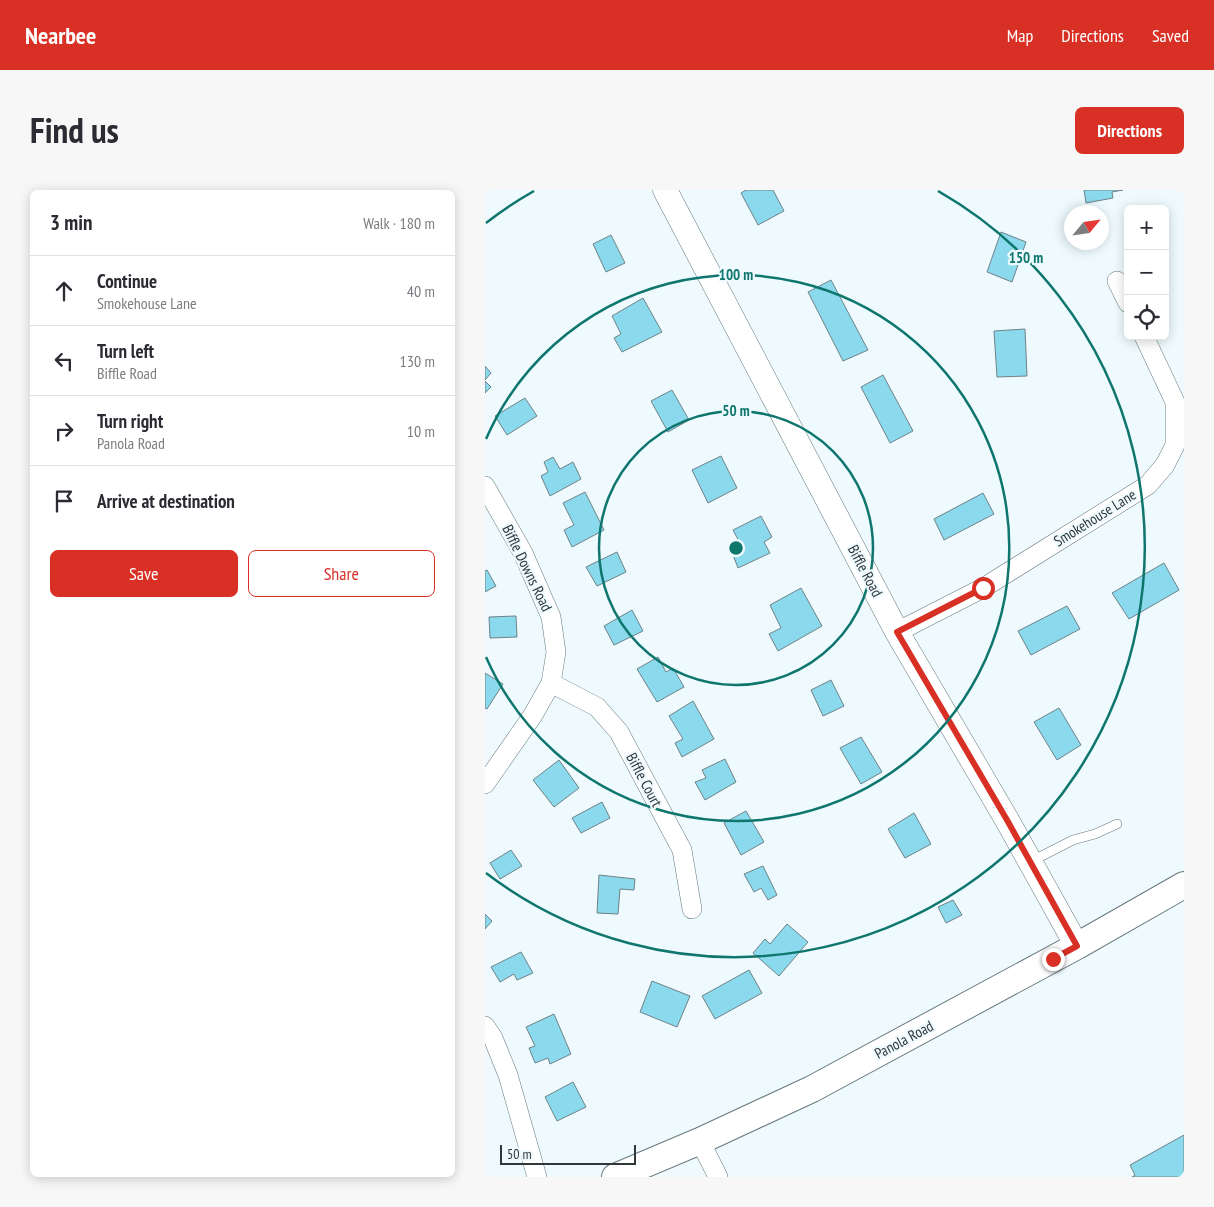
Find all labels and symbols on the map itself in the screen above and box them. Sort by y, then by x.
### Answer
north arrow [1064,205,1109,250]
text: 150 m [1009,248,1043,267]
text: 100 m [719,265,753,284]
text: 50 m [722,401,750,420]
street label: Smokehouse Lane [1050,485,1139,550]
street label: Biffle Downs Road [498,521,557,614]
centre of rings [727,539,745,557]
street label: Biffle Road [844,541,887,600]
route start [972,577,995,600]
street label: Biffle Court [622,749,667,810]
route end [1042,948,1065,971]
street label: Panola Road [871,1016,936,1063]
scale bar [500,1142,636,1165]

